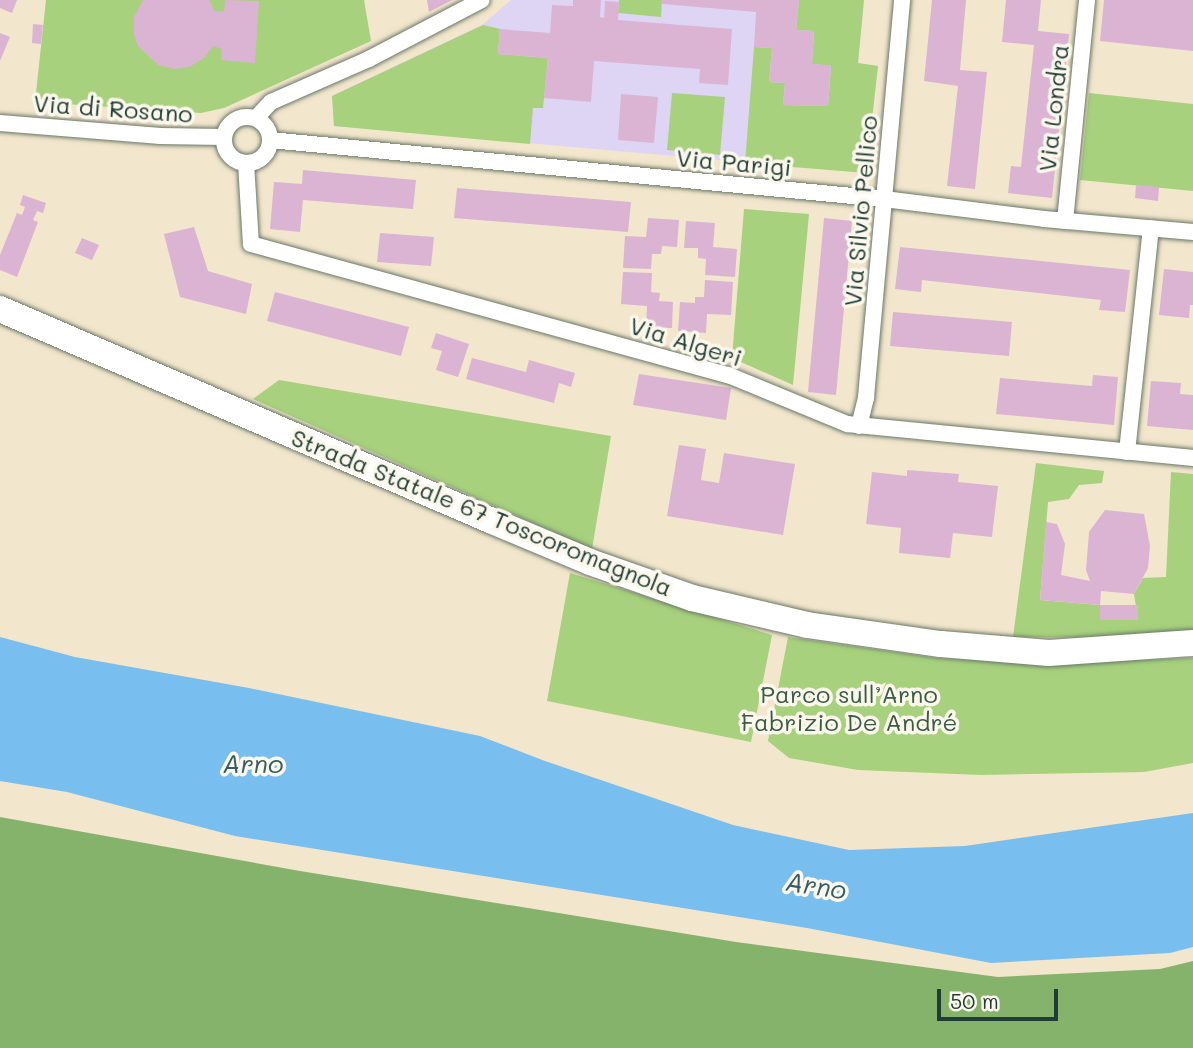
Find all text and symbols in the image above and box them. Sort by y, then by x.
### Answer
street label: Via Londra [1032,43,1074,173]
street label: Via di Rosano [32,88,194,128]
street label: Via Silvio Pellico [837,114,883,308]
street label: Via Parigi [675,143,793,181]
street label: Via Algeri [626,310,746,372]
street label: Strada Statale 67 Toscoromagnola [287,422,677,602]
park label: Parco sull’Arno Fabrizio De André [741,680,957,736]
water label: Arno [223,748,283,780]
water label: Arno [784,866,848,906]
scale bar [941,974,1062,1018]
text: 50 m [950,987,999,1014]

